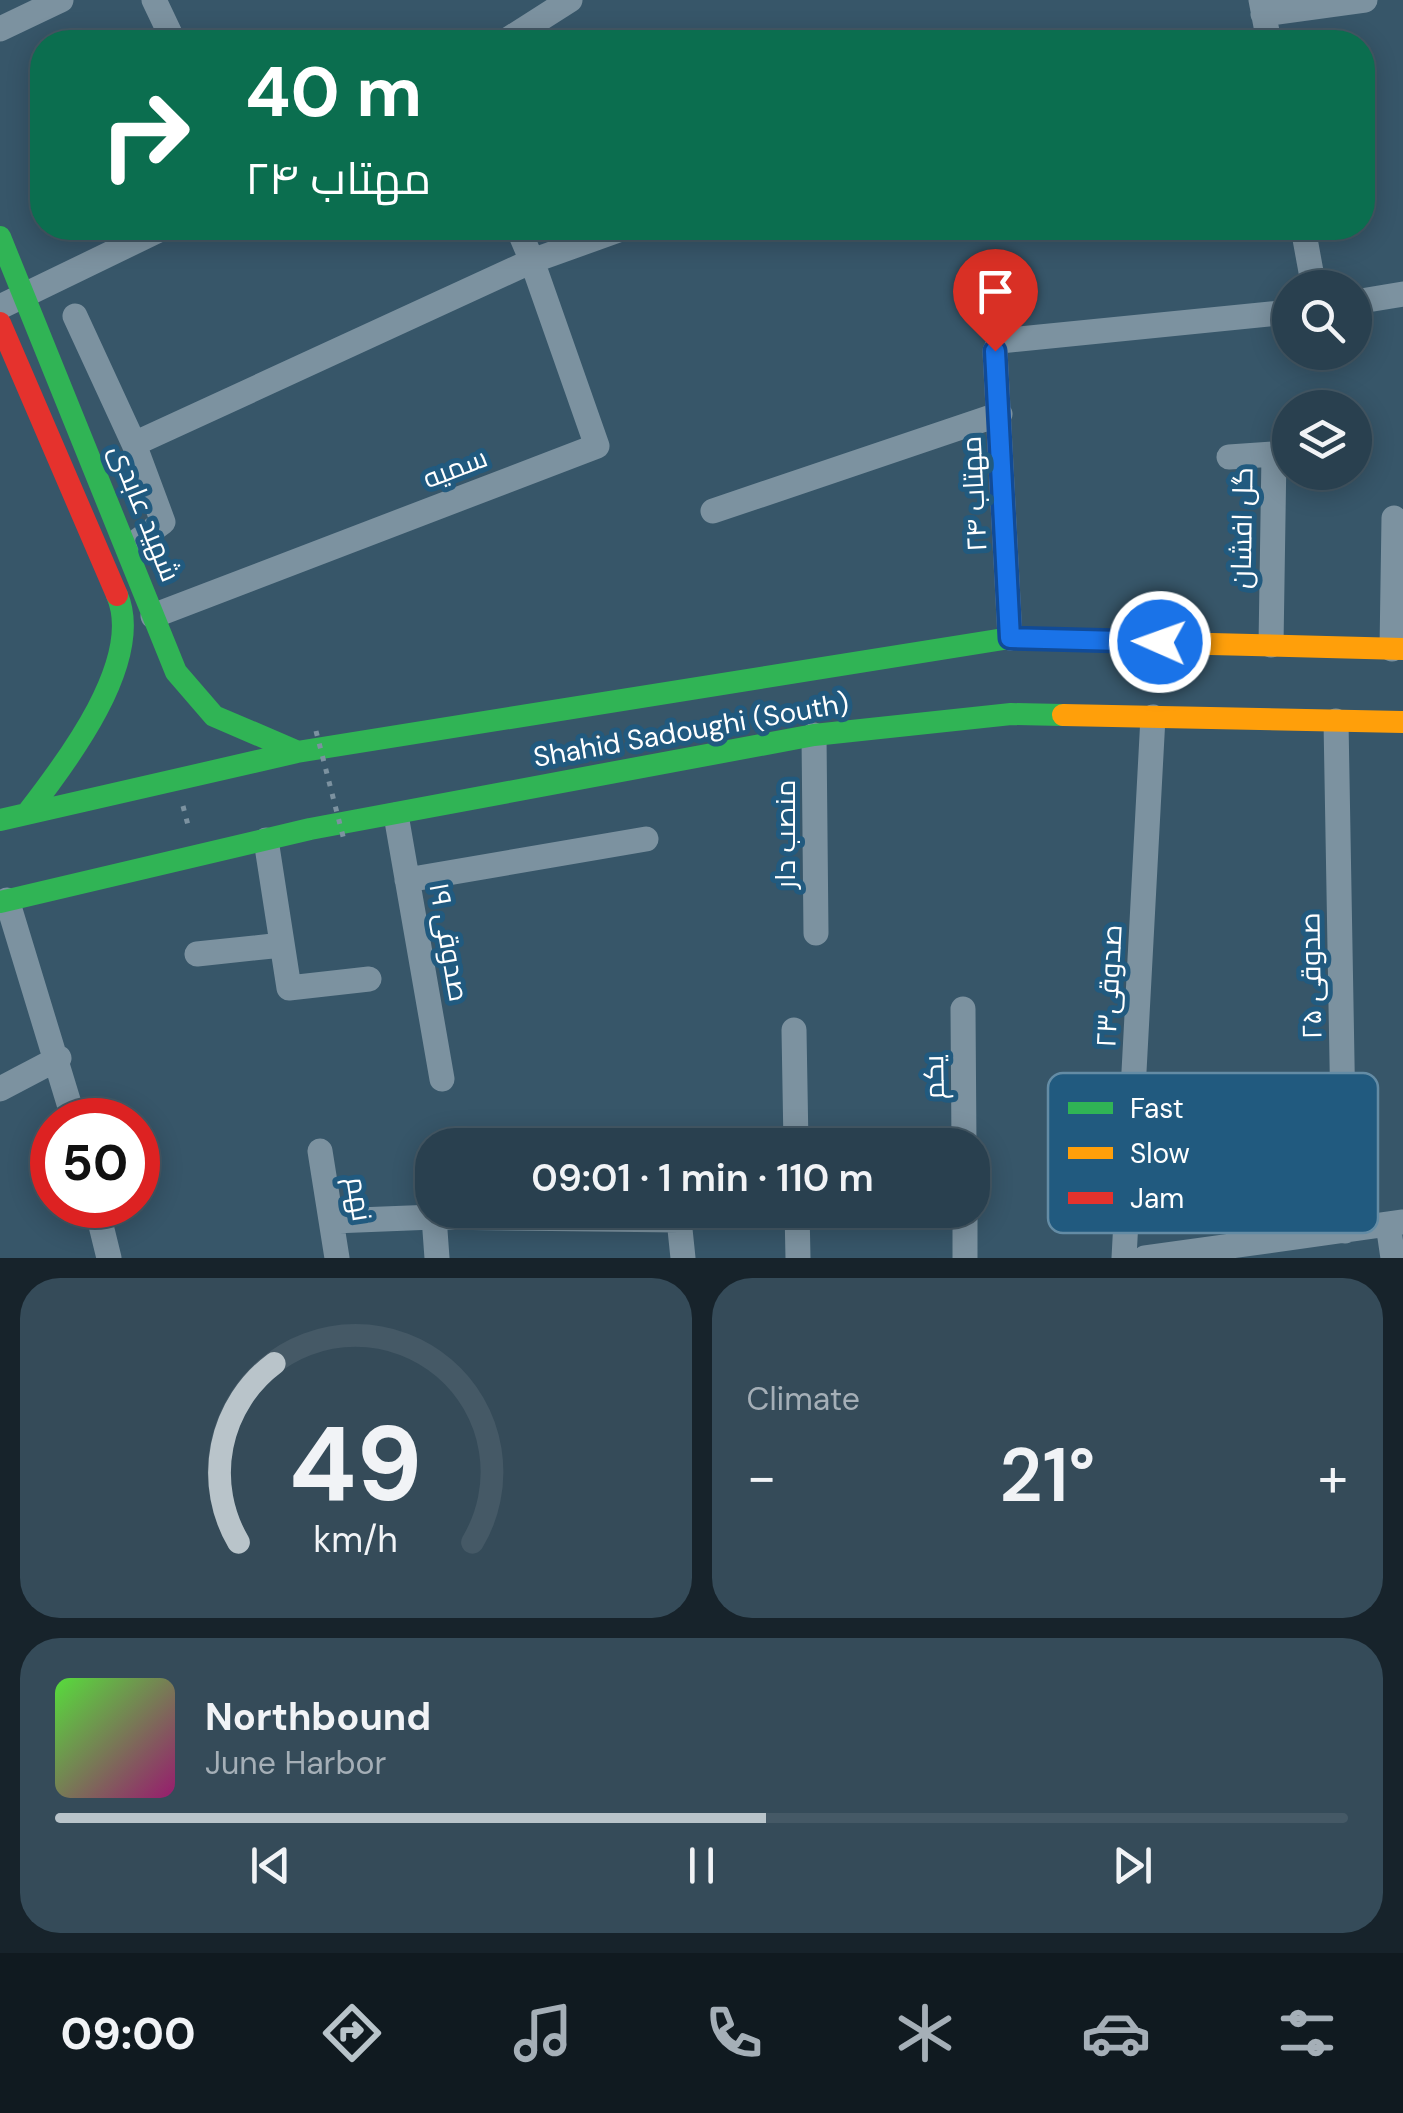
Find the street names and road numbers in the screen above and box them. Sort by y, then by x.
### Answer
street label: مهتاب ۲۴ [952,435,996,553]
street label: شهید عابدی [101,439,189,587]
street label: سمیه [417,439,493,497]
street label: گل افشان [1222,467,1262,589]
street label: Shahid Sadoughi (South) [530,684,852,776]
street label: منصب دار [767,780,804,890]
street label: صدوقی ۱۹ [420,880,478,1004]
street label: صدوقی ۲۵ [1291,912,1331,1040]
street label: صدوقی۲۳ [1087,924,1131,1048]
street label: یکم [915,1054,954,1099]
street label: نهم [336,1174,381,1224]

